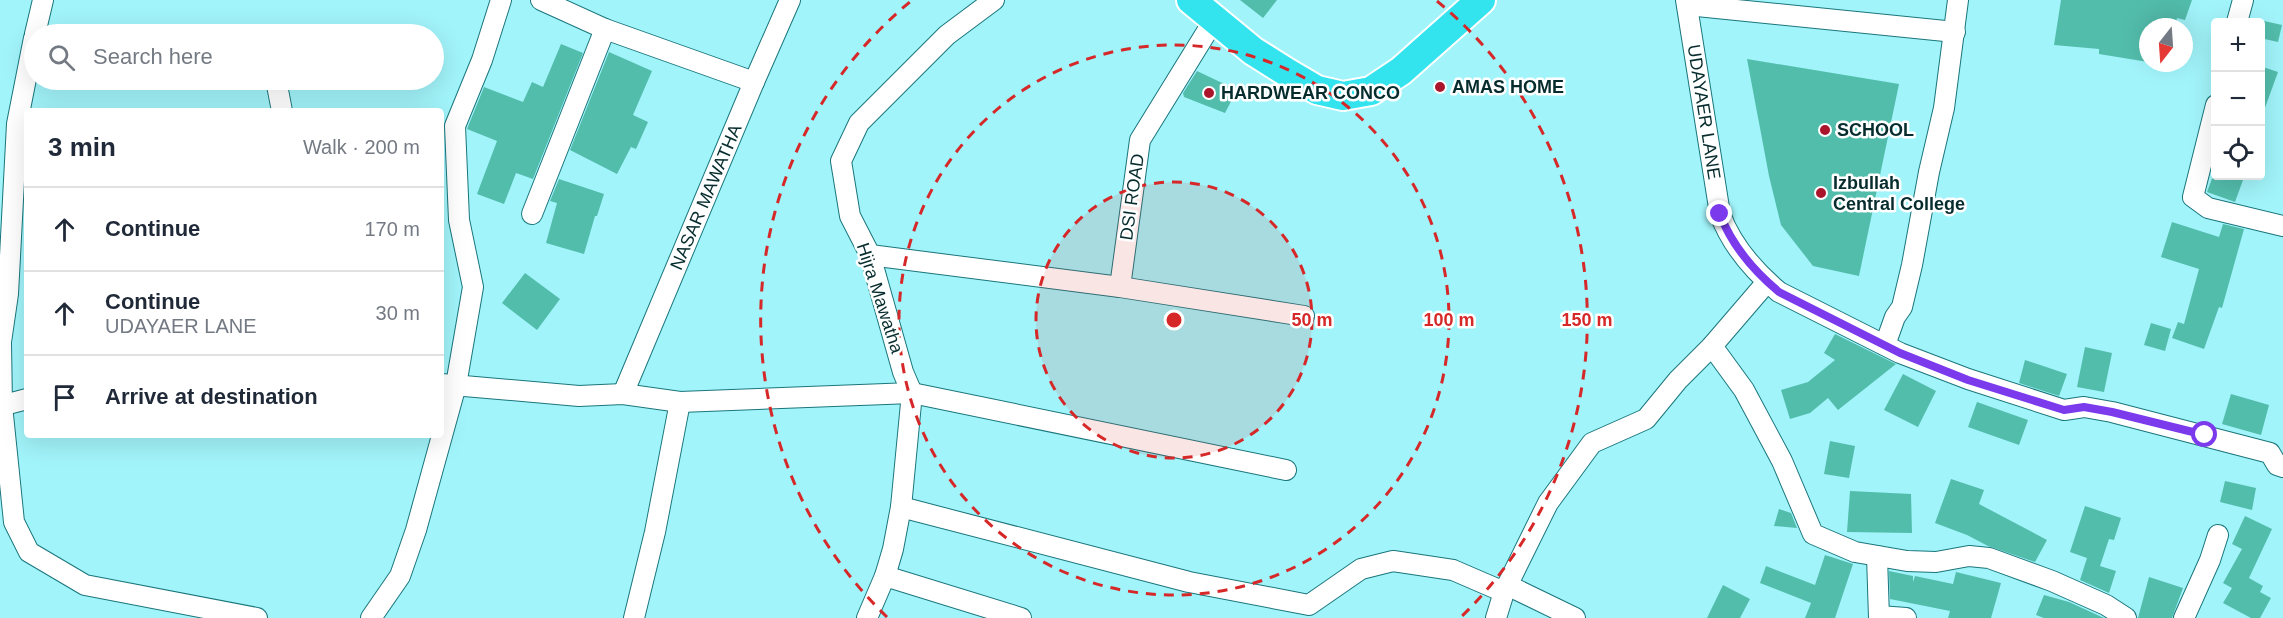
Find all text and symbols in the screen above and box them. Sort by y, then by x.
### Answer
north arrow [2139,18,2193,72]
map controls [2211,18,2265,180]
button: + [2211,18,2265,72]
search box [24,24,444,90]
icon: search [45,41,78,74]
street label: UDAYAER LANE [1683,43,1725,181]
text: Search here [93,44,213,69]
button: − [2211,72,2265,126]
place label: AMAS HOME [1452,77,1564,97]
marker: AMAS HOME [1433,80,1447,94]
place label: HARDWEAR CONCO [1221,83,1400,103]
marker: HARDWEAR CONCO [1202,86,1216,100]
place label: SCHOOL [1837,120,1914,140]
street label: NASAR MAWATHA [666,121,746,273]
marker: SCHOOL [1818,123,1832,137]
button: locate [2211,126,2265,180]
text: 3 min [48,132,116,162]
text: Walk · 200 m [303,136,420,158]
street label: DSI ROAD [1116,153,1148,241]
place label: Izbullah Central College [1833,173,1965,214]
marker: Izbullah Central College [1814,186,1828,200]
route end [1706,200,1732,226]
icon: ahead [48,213,81,246]
text: Continue [105,216,200,241]
text: 170 m [364,218,420,240]
street label: Hijra Mawatha [853,240,908,357]
text: Continue [105,289,200,314]
icon: ahead [48,297,81,330]
text: 30 m [376,302,420,324]
centre of rings [1164,310,1184,330]
text: 50 m [1291,310,1333,330]
text: 100 m [1423,310,1475,330]
text: 150 m [1561,310,1613,330]
text: UDAYAER LANE [105,315,257,337]
icon: arrive [48,381,81,414]
text: Arrive at destination [105,384,318,409]
route start [2191,421,2217,447]

